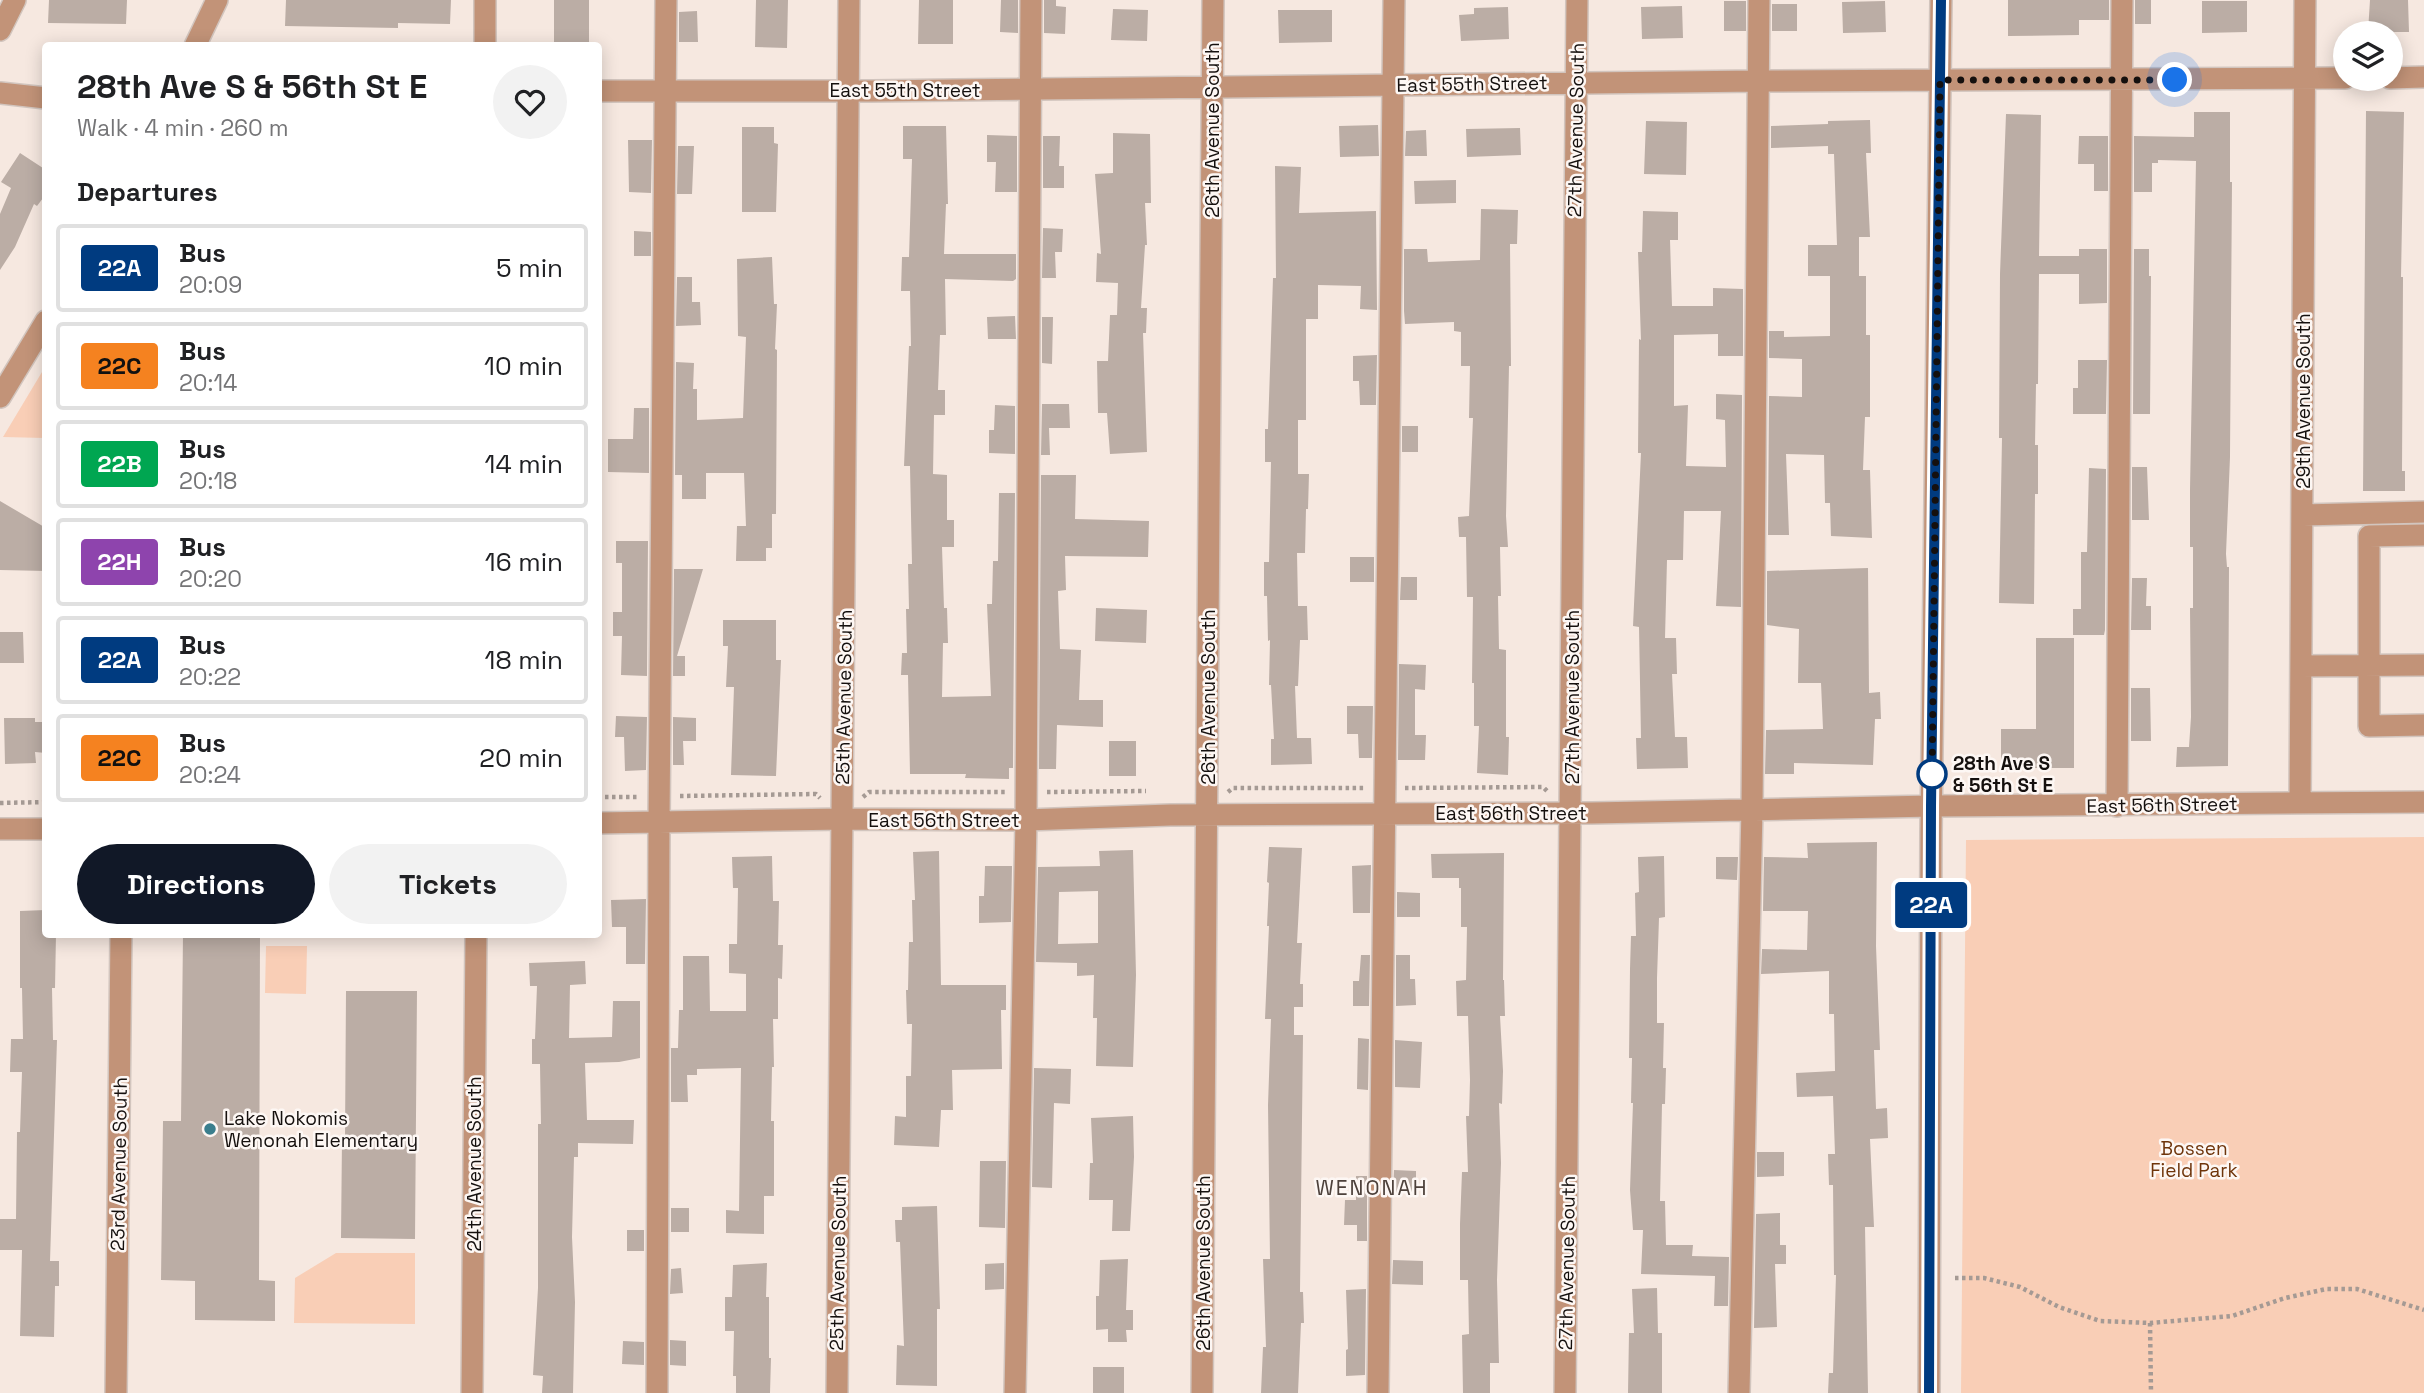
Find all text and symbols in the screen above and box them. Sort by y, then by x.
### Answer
map controls [2333,21,2403,91]
button: layers [2333,21,2403,91]
street label: 26th Avenue South [1200,42,1225,218]
street label: 27th Avenue South [1562,43,1590,217]
your location [2157,62,2192,97]
button: heart [493,65,567,139]
text: 28th Ave S & 56th St E [77,66,427,108]
street label: East 55th Street [1396,70,1548,98]
street label: East 55th Street [829,78,981,103]
text: Walk · 4 min · 260 m [77,113,289,143]
text: Departures [77,175,218,209]
text: Bus [179,236,226,270]
text: 5 min [496,251,563,285]
text: 22A [98,252,141,283]
text: 20:09 [179,270,242,300]
street label: 29th Avenue South [2291,313,2316,489]
text: Bus [179,334,226,368]
text: 10 min [484,349,563,383]
text: 22C [98,350,141,381]
text: 20:14 [179,368,237,398]
text: Bus [179,432,226,466]
text: 14 min [485,447,563,481]
text: 22B [97,448,142,479]
text: 20:18 [179,466,237,496]
text: Bus [179,530,226,564]
text: 16 min [485,545,563,579]
text: 22H [97,546,142,577]
text: 20:20 [179,564,242,594]
street label: 25th Avenue South [830,609,858,785]
street label: 26th Avenue South [1196,609,1221,785]
street label: 27th Avenue South [1560,610,1585,784]
text: Bus [179,628,226,662]
text: 18 min [485,643,563,677]
text: 22A [98,644,141,675]
text: 20:22 [179,662,241,692]
text: Bus [179,726,226,760]
text: 20 min [479,741,563,775]
text: 22C [98,742,141,773]
place label: 28th Ave S & 56th St E [1953,751,2053,798]
marker: 28th Ave S & 56th St E [1917,759,1947,789]
text: 20:24 [179,760,241,790]
street label: East 56th Street [2086,791,2238,819]
street label: East 56th Street [1435,801,1587,826]
street label: East 56th Street [868,808,1020,833]
button: Directions [77,844,315,924]
button: Tickets [329,844,567,924]
line badge: 22A [1891,882,1971,928]
text: 22A [1909,889,1953,920]
street label: 24th Avenue South [462,1076,487,1252]
street label: 23rd Avenue South [105,1077,133,1251]
place label: Lake Nokomis Wenonah Elementary [224,1106,418,1153]
marker: Lake Nokomis Wenonah Elementary [202,1121,218,1137]
park label: Bossen Field Park [2150,1136,2238,1183]
district label: WENONAH [1315,1174,1429,1201]
street label: 25th Avenue South [824,1175,852,1351]
street label: 26th Avenue South [1191,1175,1216,1351]
street label: 27th Avenue South [1553,1176,1581,1350]

